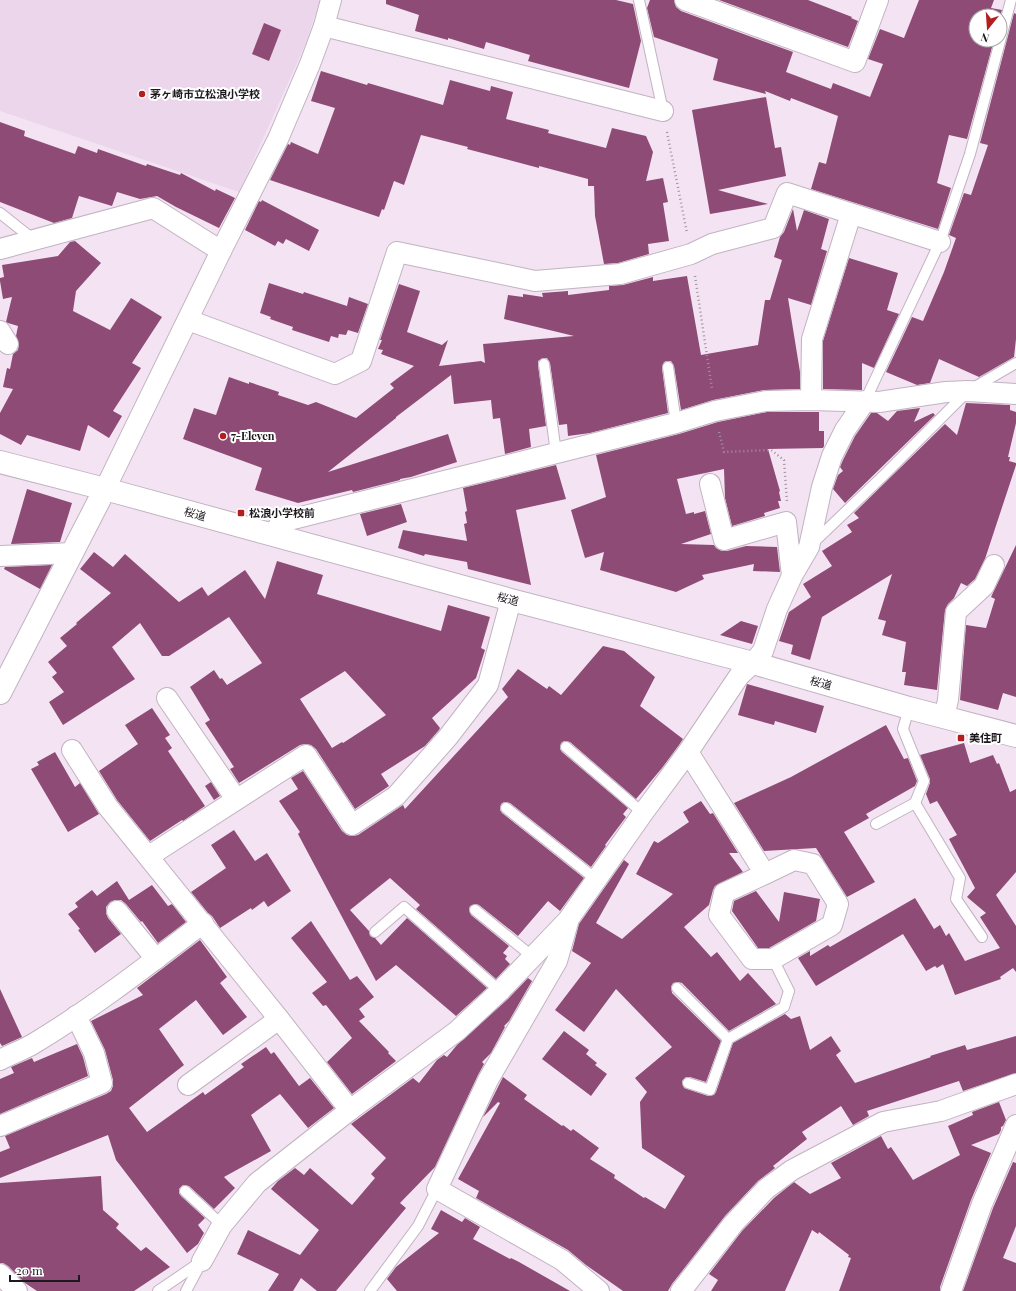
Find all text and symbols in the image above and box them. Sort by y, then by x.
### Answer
north arrow [968,8,1008,48]
text: N [979,30,991,46]
place label: 茅ヶ崎市立松浪小学校 [150,86,260,101]
marker: 茅ヶ崎市立松浪小学校 [137,89,147,99]
place label: 7-Eleven [231,428,275,443]
marker: 7-Eleven [218,431,228,441]
street label: 桜道 [182,503,208,524]
place label: 松浪小学校前 [249,505,315,520]
marker: 松浪小学校前 [236,508,246,518]
street label: 桜道 [496,588,521,609]
street label: 桜道 [808,672,834,693]
place label: 美住町 [969,730,1002,745]
marker: 美住町 [956,733,966,743]
scale bar [10,1257,79,1283]
text: 20 m [16,1262,43,1278]

